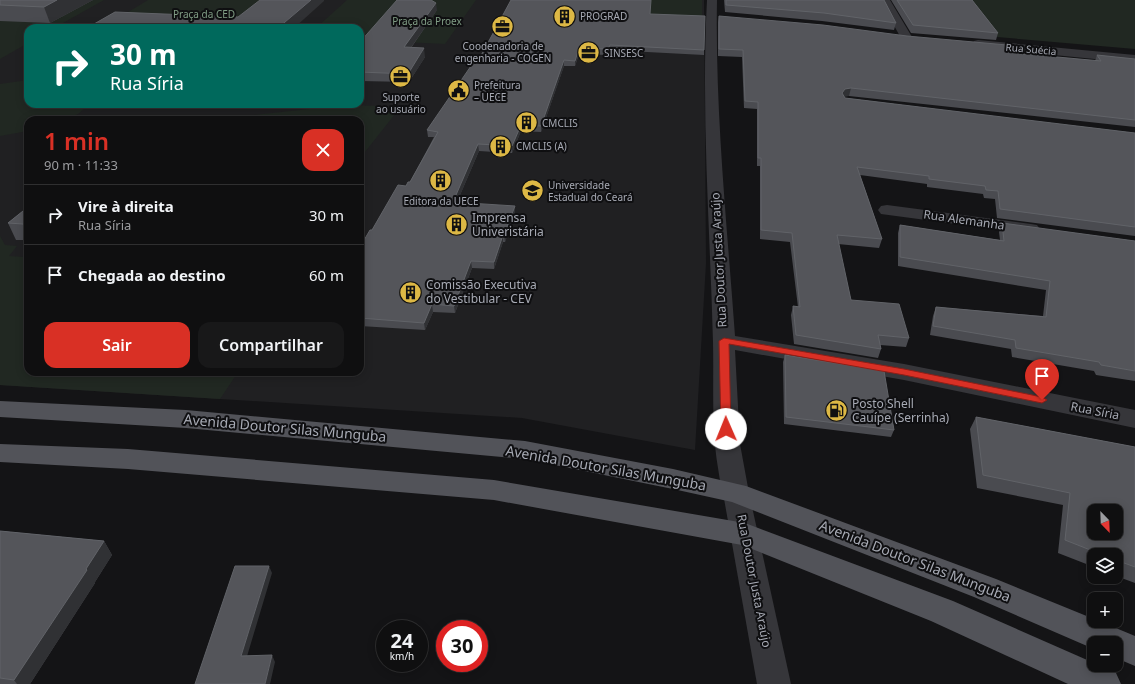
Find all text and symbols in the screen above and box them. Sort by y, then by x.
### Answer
building icon: PROGRAD [552,3,578,29]
park label: Praça da CED [173,7,235,21]
place label: PROGRAD [580,9,627,23]
office icon: Coodenadoria de engenharia - COGEN [490,13,516,39]
park label: Praça da Proex [392,14,463,28]
text: 30 m [110,35,177,73]
place label: Coodenadoria de engenharia - COGEN [455,39,551,65]
icon: right [44,40,96,92]
office icon: SINSESC [575,40,601,66]
street label: Rua Suécia [1005,40,1057,58]
place label: SINSESC [604,46,644,60]
office icon: Suporte ao usuário [388,64,414,90]
text: Rua Síria [110,71,184,95]
public building icon: Prefeitura – UECE [446,78,472,104]
place label: Prefeitura – UECE [474,78,521,104]
place label: Suporte ao usuário [376,90,426,116]
building icon: CMCLIS [514,110,540,136]
place label: CMCLIS [542,116,578,130]
text: 1 min [44,124,109,157]
button: close [302,129,344,171]
building icon: CMCLIS (A) [488,133,514,159]
place label: CMCLIS (A) [516,139,567,153]
text: 90 m · 11:33 [44,156,118,174]
building icon: Editora da UECE [428,168,454,194]
school or university icon: Universidade Estadual do Ceará [520,178,546,204]
place label: Universidade Estadual do Ceará [548,178,633,204]
street label: Rua Doutor Justa Araújo [706,192,731,328]
place label: Editora da UECE [403,194,479,208]
text: Vire à direita [78,196,174,216]
icon: right [44,204,66,226]
text: 30 m [309,205,344,225]
street label: Rua Alemanha [922,205,1006,234]
place label: Imprensa Univeristária [472,209,544,240]
building icon: Imprensa Univeristária [443,212,469,238]
text: Rua Síria [78,216,131,234]
icon: arrive [44,264,66,286]
text: Chegada ao destino [78,265,226,285]
text: 60 m [309,265,344,285]
place label: Comissão Executiva do Vestibular - CEV [426,276,537,307]
building icon: Comissão Executiva do Vestibular - CEV [398,279,424,305]
button: Sair [44,322,190,368]
button: Compartilhar [198,322,344,368]
pin [1025,359,1059,400]
icon: arrive [1031,365,1053,387]
place label: Posto Shell Cauípe (Serrinha) [852,395,950,426]
street label: Rua Síria [1069,397,1121,424]
fuel station icon: Posto Shell Cauípe (Serrinha) [823,398,849,424]
position arrow [705,408,747,450]
street label: Avenida Doutor Silas Munguba [183,409,387,446]
street label: Avenida Doutor Silas Munguba [504,440,708,495]
north arrow [1087,504,1123,540]
map controls [1087,504,1123,672]
street label: Rua Doutor Justa Araújo [733,513,776,649]
street label: Avenida Doutor Silas Munguba [817,515,1014,606]
button: layers [1087,548,1123,584]
button: + [1087,592,1123,628]
speed limit sign: 30 [436,620,488,672]
text: 24 [391,627,413,654]
button: − [1087,636,1123,672]
text: km/h [390,649,414,663]

